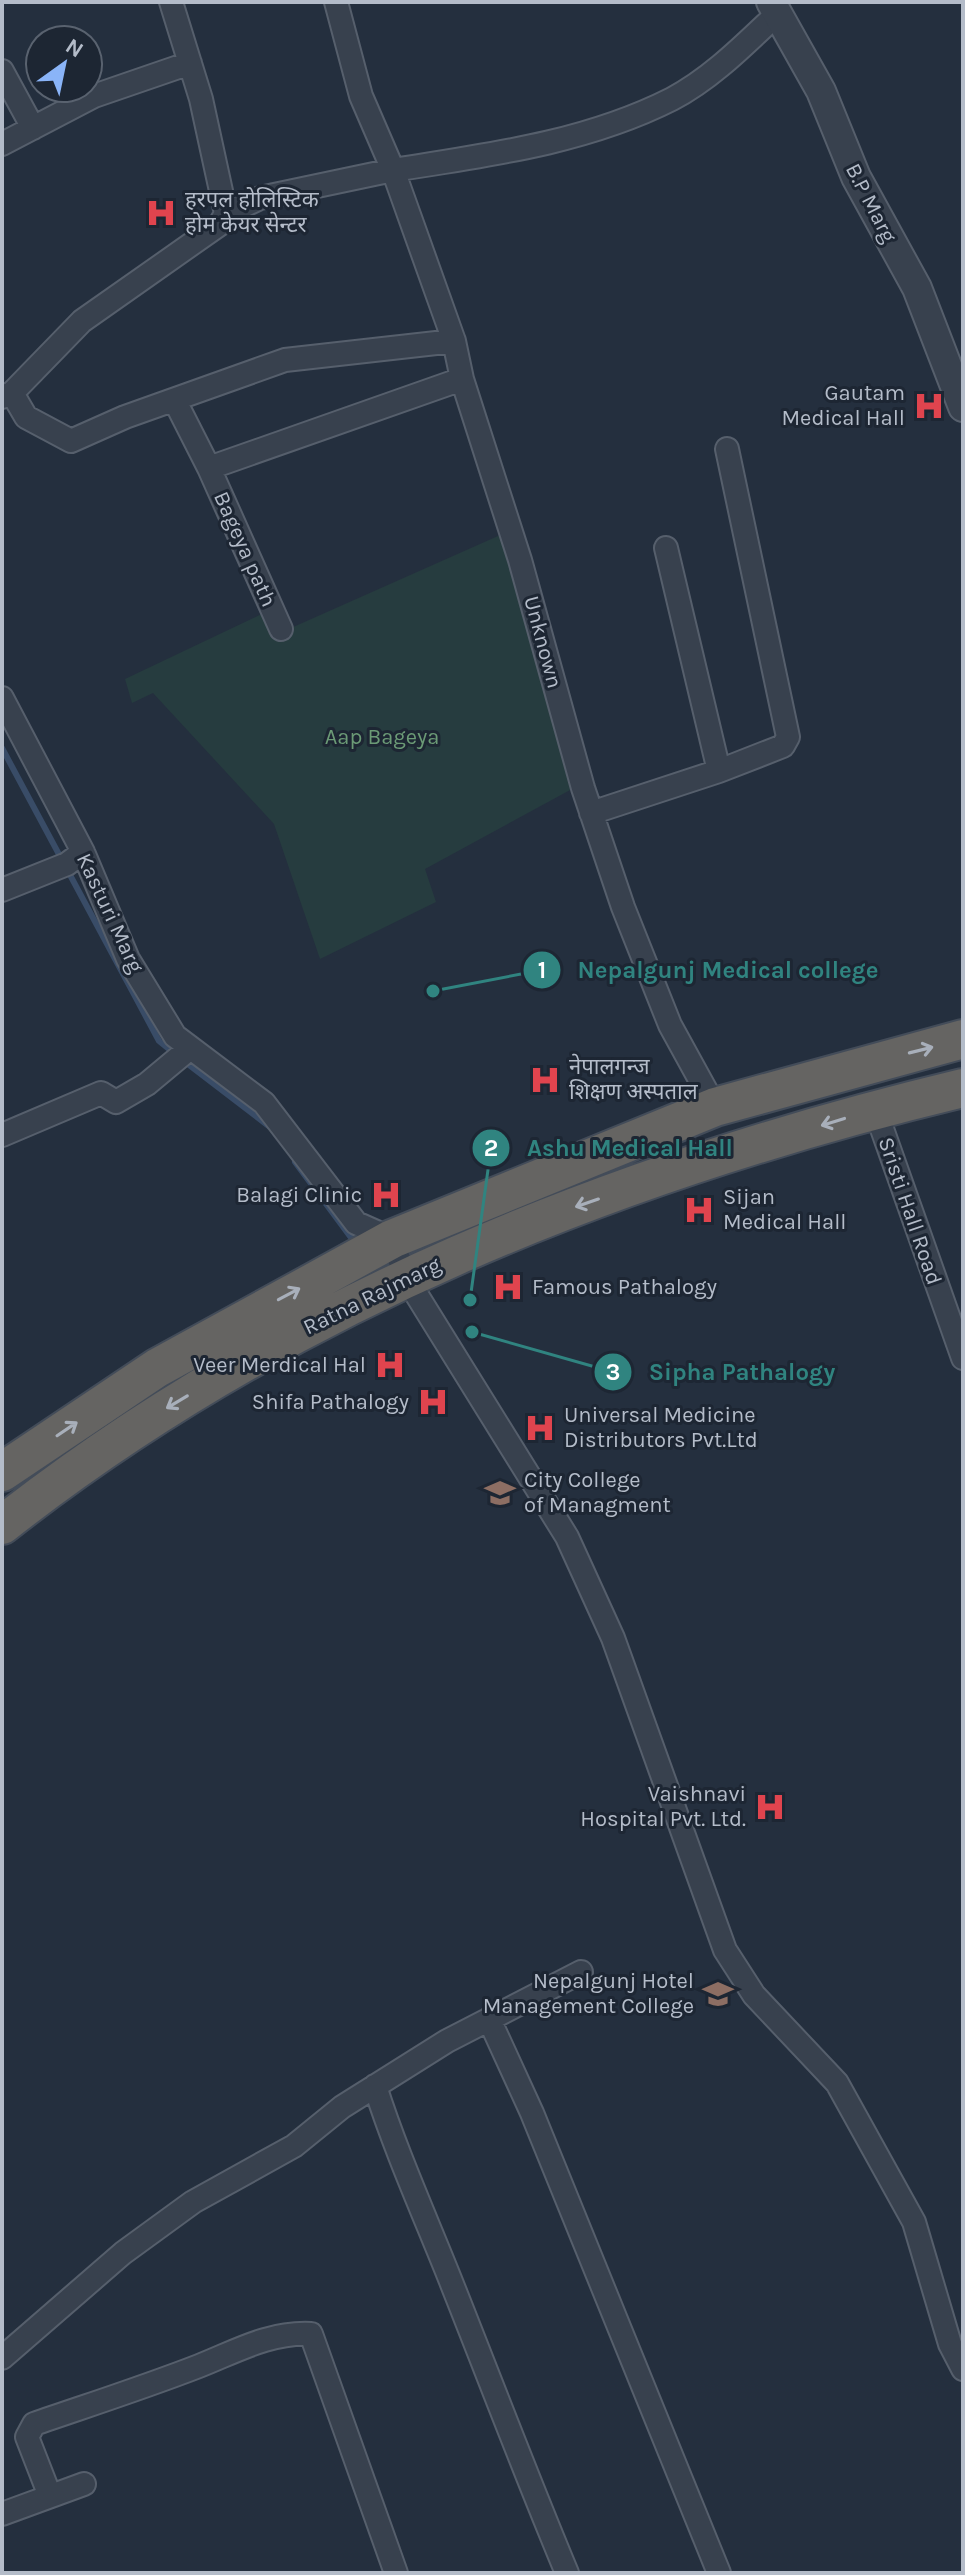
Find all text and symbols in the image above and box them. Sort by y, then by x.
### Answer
north arrow [24,24,104,104]
text: N [61,33,88,63]
street label: B.P Marg [840,159,902,248]
place label: हरपल होलिस्टिक होम केयर सेन्टर [185,187,320,238]
hospital icon: हरपल होलिस्टिक होम केयर सेन्टर [144,196,178,230]
place label: Gautam Medical Hall [781,380,905,431]
hospital icon: Gautam Medical Hall [912,389,946,423]
street label: Bageya path [208,487,282,611]
street label: Unknown [518,593,568,691]
park label: Aap Bageya [325,724,439,750]
street label: Kasturi Marg [71,849,149,978]
callout: Nepalgunj Medical college [522,946,894,994]
text: 1 [538,956,546,984]
text: Nepalgunj Medical college [578,956,878,984]
one-way arrow [908,1042,934,1057]
place label: नेपालगन्ज शिक्षण अस्पताल [569,1053,699,1105]
hospital icon: नेपालगन्ज शिक्षण अस्पताल [528,1063,562,1097]
one-way arrow [821,1115,847,1130]
callout: Ashu Medical Hall [471,1124,749,1172]
text: 2 [484,1134,498,1162]
text: Ashu Medical Hall [527,1134,733,1162]
street label: Sristi Hall Road [873,1134,947,1288]
hospital icon: Balagi Clinic [369,1178,403,1212]
place label: Balagi Clinic [236,1182,362,1208]
place label: Sijan Medical Hall [723,1184,847,1235]
hospital icon: Sijan Medical Hall [682,1193,716,1227]
one-way arrow [574,1197,599,1212]
street label: Ratna Rajmarg [299,1251,445,1340]
hospital icon: Famous Pathalogy [491,1270,525,1304]
place label: Famous Pathalogy [532,1274,717,1300]
one-way arrow [276,1286,300,1301]
hospital icon: Veer Merdical Hal [373,1348,407,1382]
callout: Sipha Pathalogy [593,1348,851,1396]
place label: Veer Merdical Hal [193,1352,366,1378]
text: 3 [606,1358,620,1386]
text: Sipha Pathalogy [649,1358,835,1386]
hospital icon: Shifa Pathalogy [416,1385,450,1419]
place label: Shifa Pathalogy [252,1389,409,1415]
one-way arrow [166,1394,189,1410]
place label: Universal Medicine Distributors Pvt.Ltd [564,1402,758,1453]
hospital icon: Universal Medicine Distributors Pvt.Ltd [523,1411,557,1445]
one-way arrow [55,1421,77,1437]
place label: City College of Managment [524,1467,671,1518]
school or university icon: City College of Managment [483,1476,517,1510]
place label: Vaishnavi Hospital Pvt. Ltd. [580,1781,746,1832]
hospital icon: Vaishnavi Hospital Pvt. Ltd. [753,1790,787,1824]
place label: Nepalgunj Hotel Management College [483,1968,694,2019]
school or university icon: Nepalgunj Hotel Management College [701,1977,735,2011]

